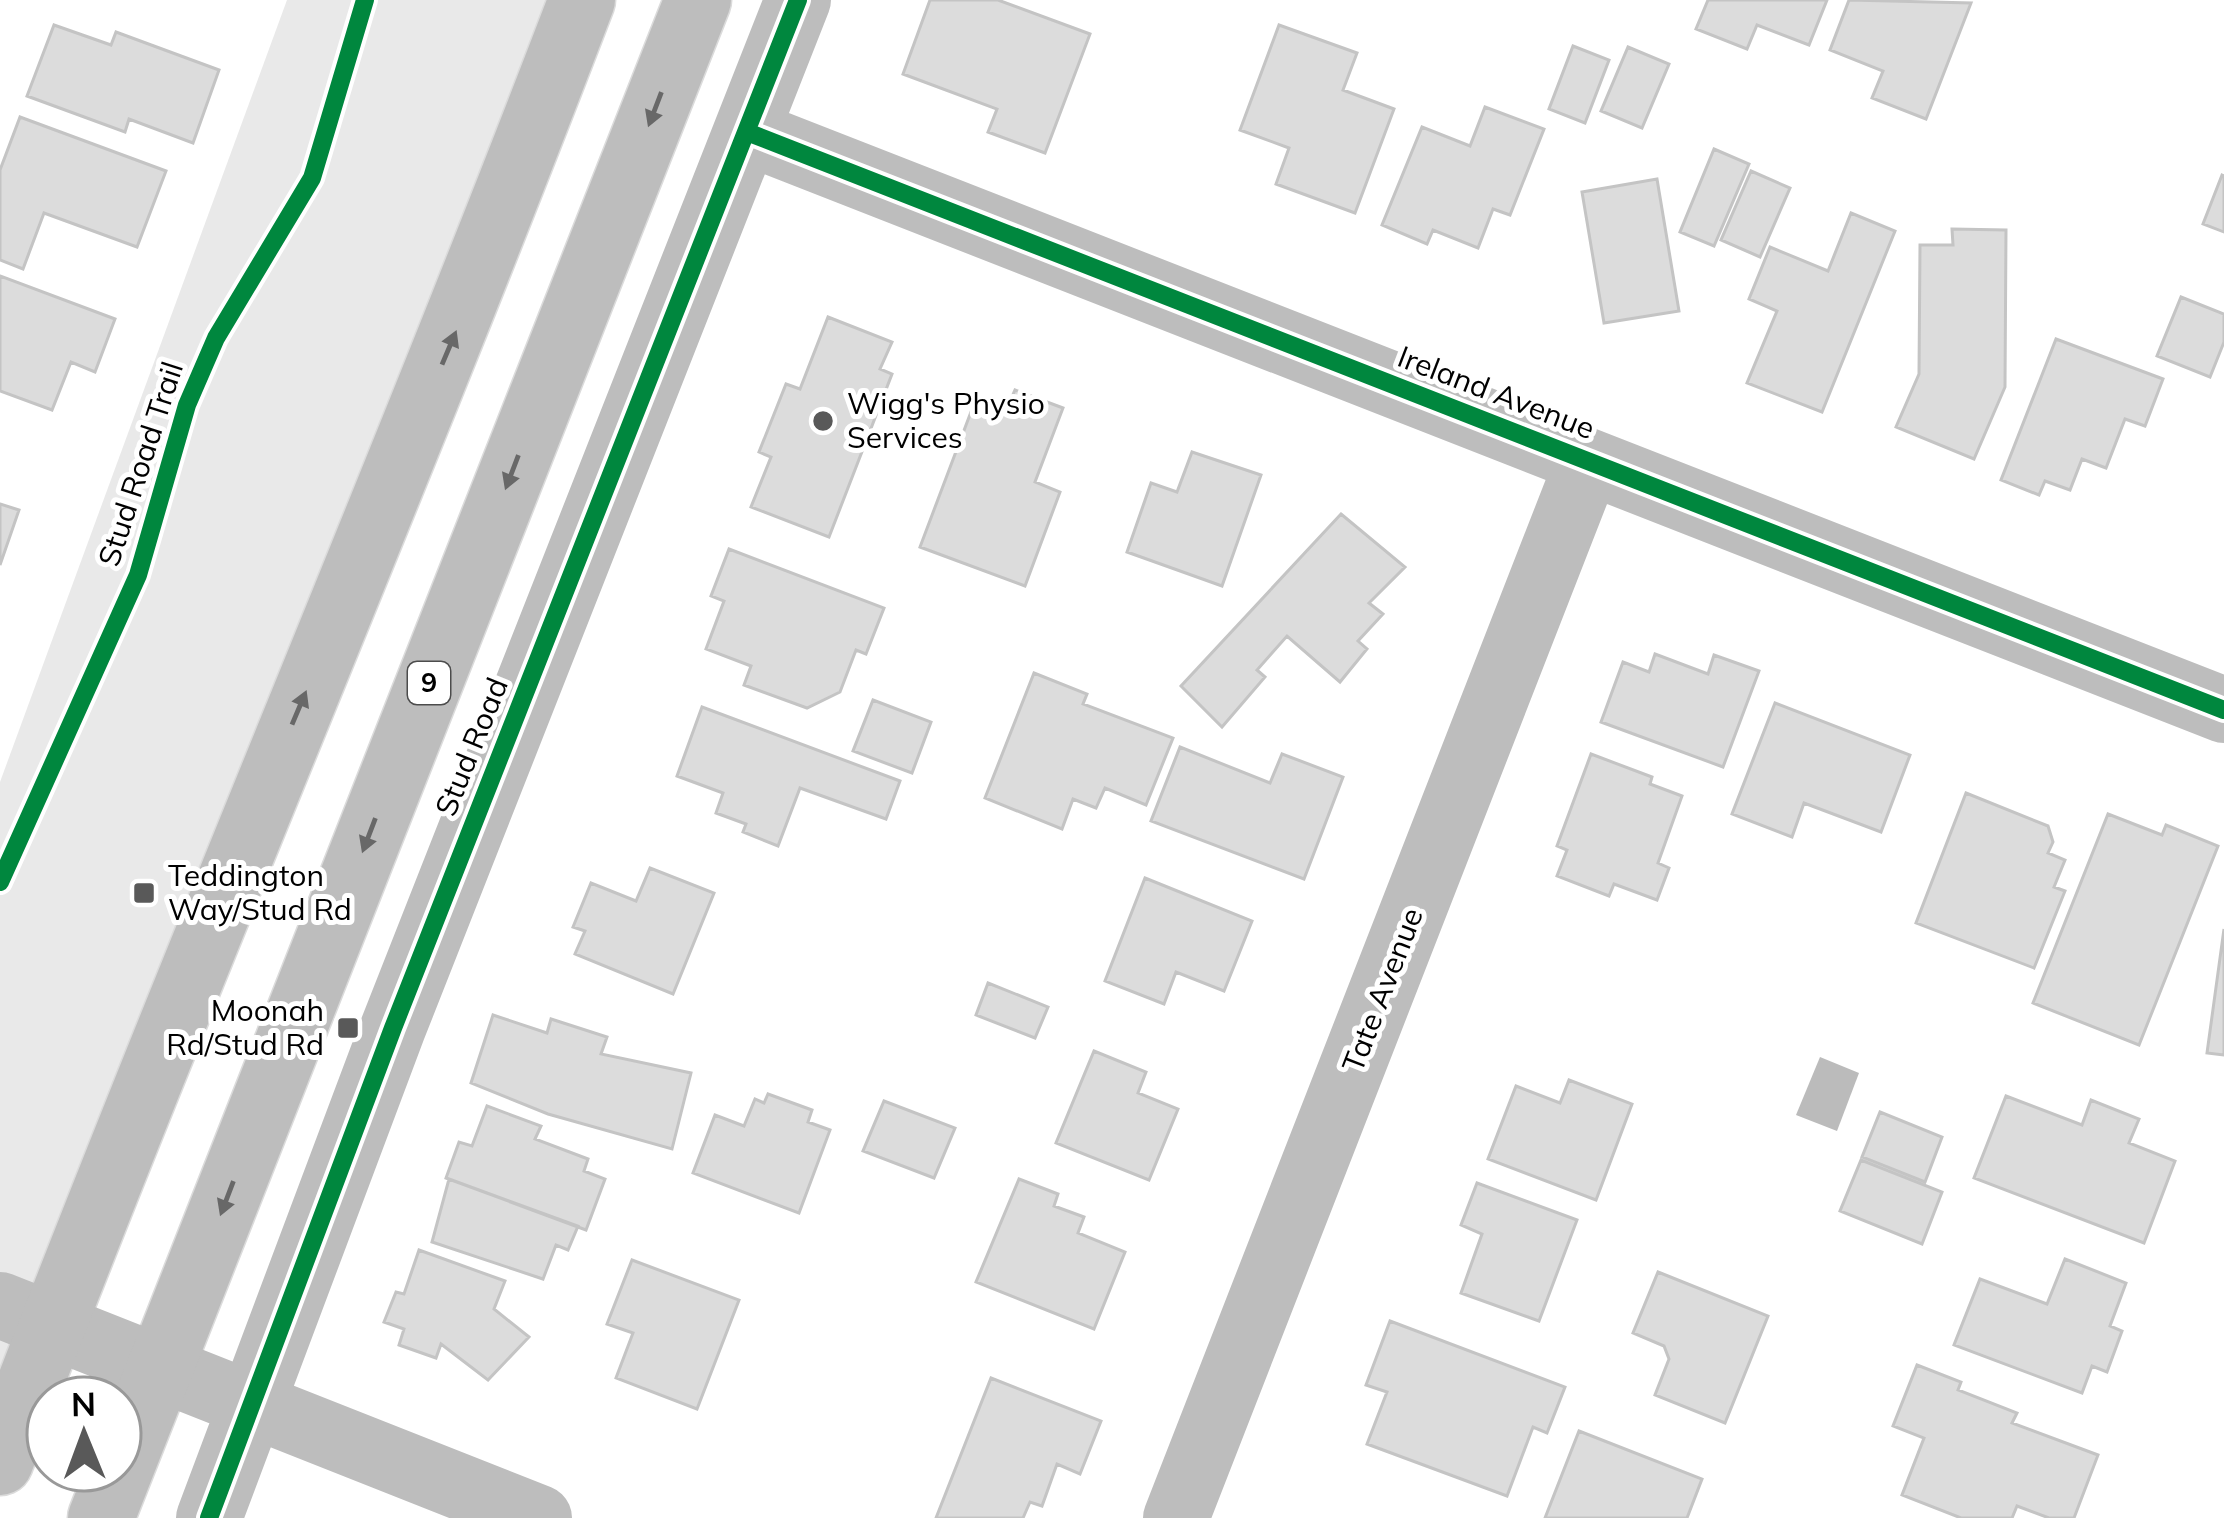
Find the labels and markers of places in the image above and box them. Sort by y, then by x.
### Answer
place label: Wigg's Physio Services [847,384,1045,456]
marker: Wigg's Physio Services [810,408,836,434]
place label: Teddington Way/Stud Rd [168,856,352,928]
marker: Teddington Way/Stud Rd [131,880,157,906]
place label: Moonah Rd/Stud Rd [166,991,324,1063]
marker: Moonah Rd/Stud Rd [335,1015,361,1041]

